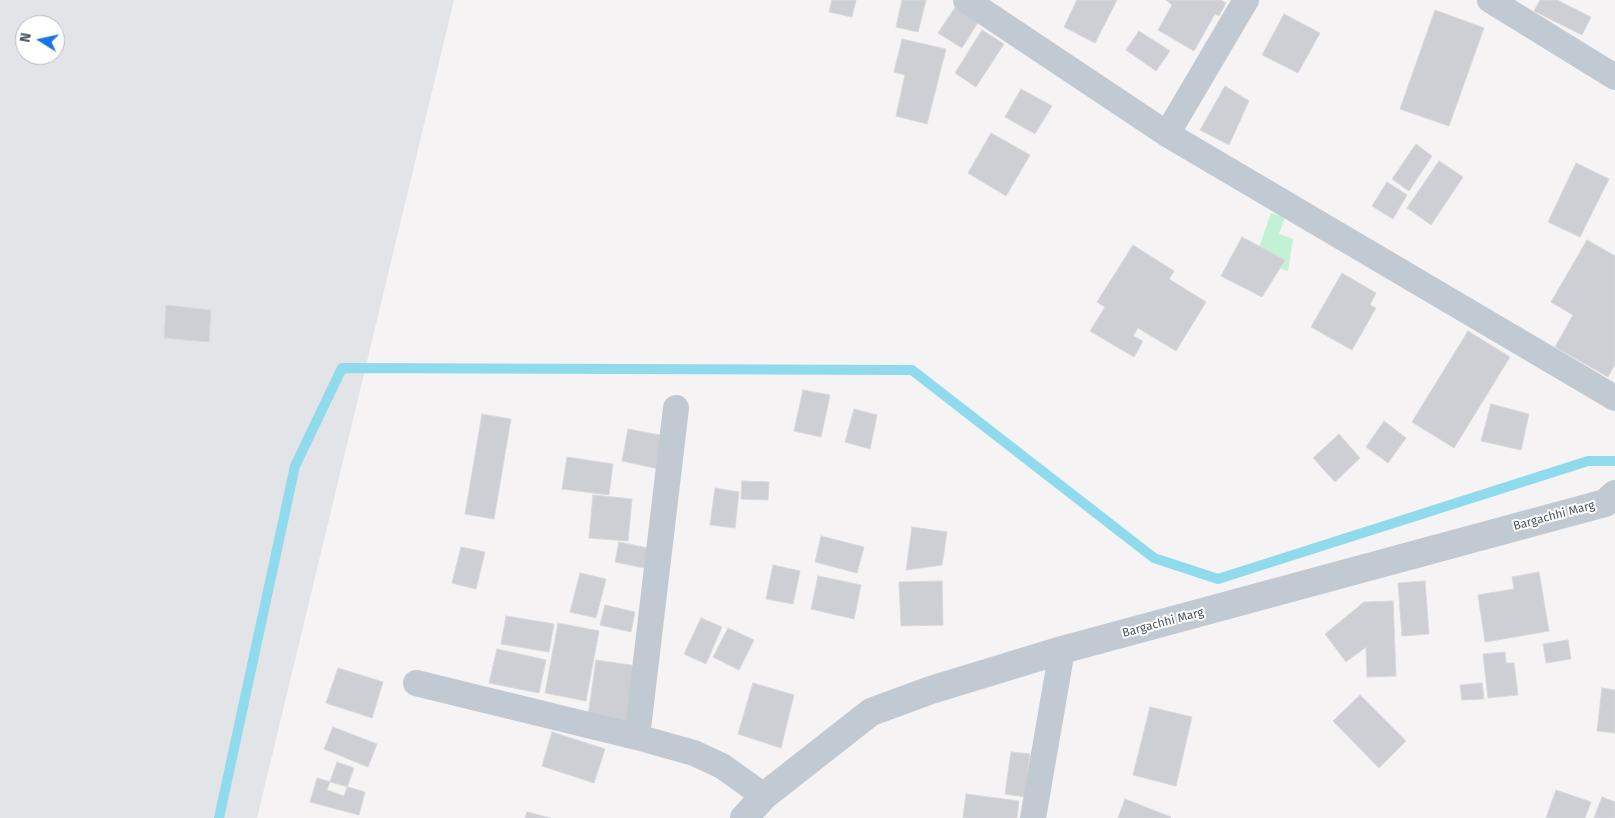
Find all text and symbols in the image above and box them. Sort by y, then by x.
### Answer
north arrow [15,15,65,65]
text: N [17,31,35,44]
street label: Bargachhi Marg [1512,498,1596,534]
street label: Bargachhi Marg [1121,605,1205,641]

